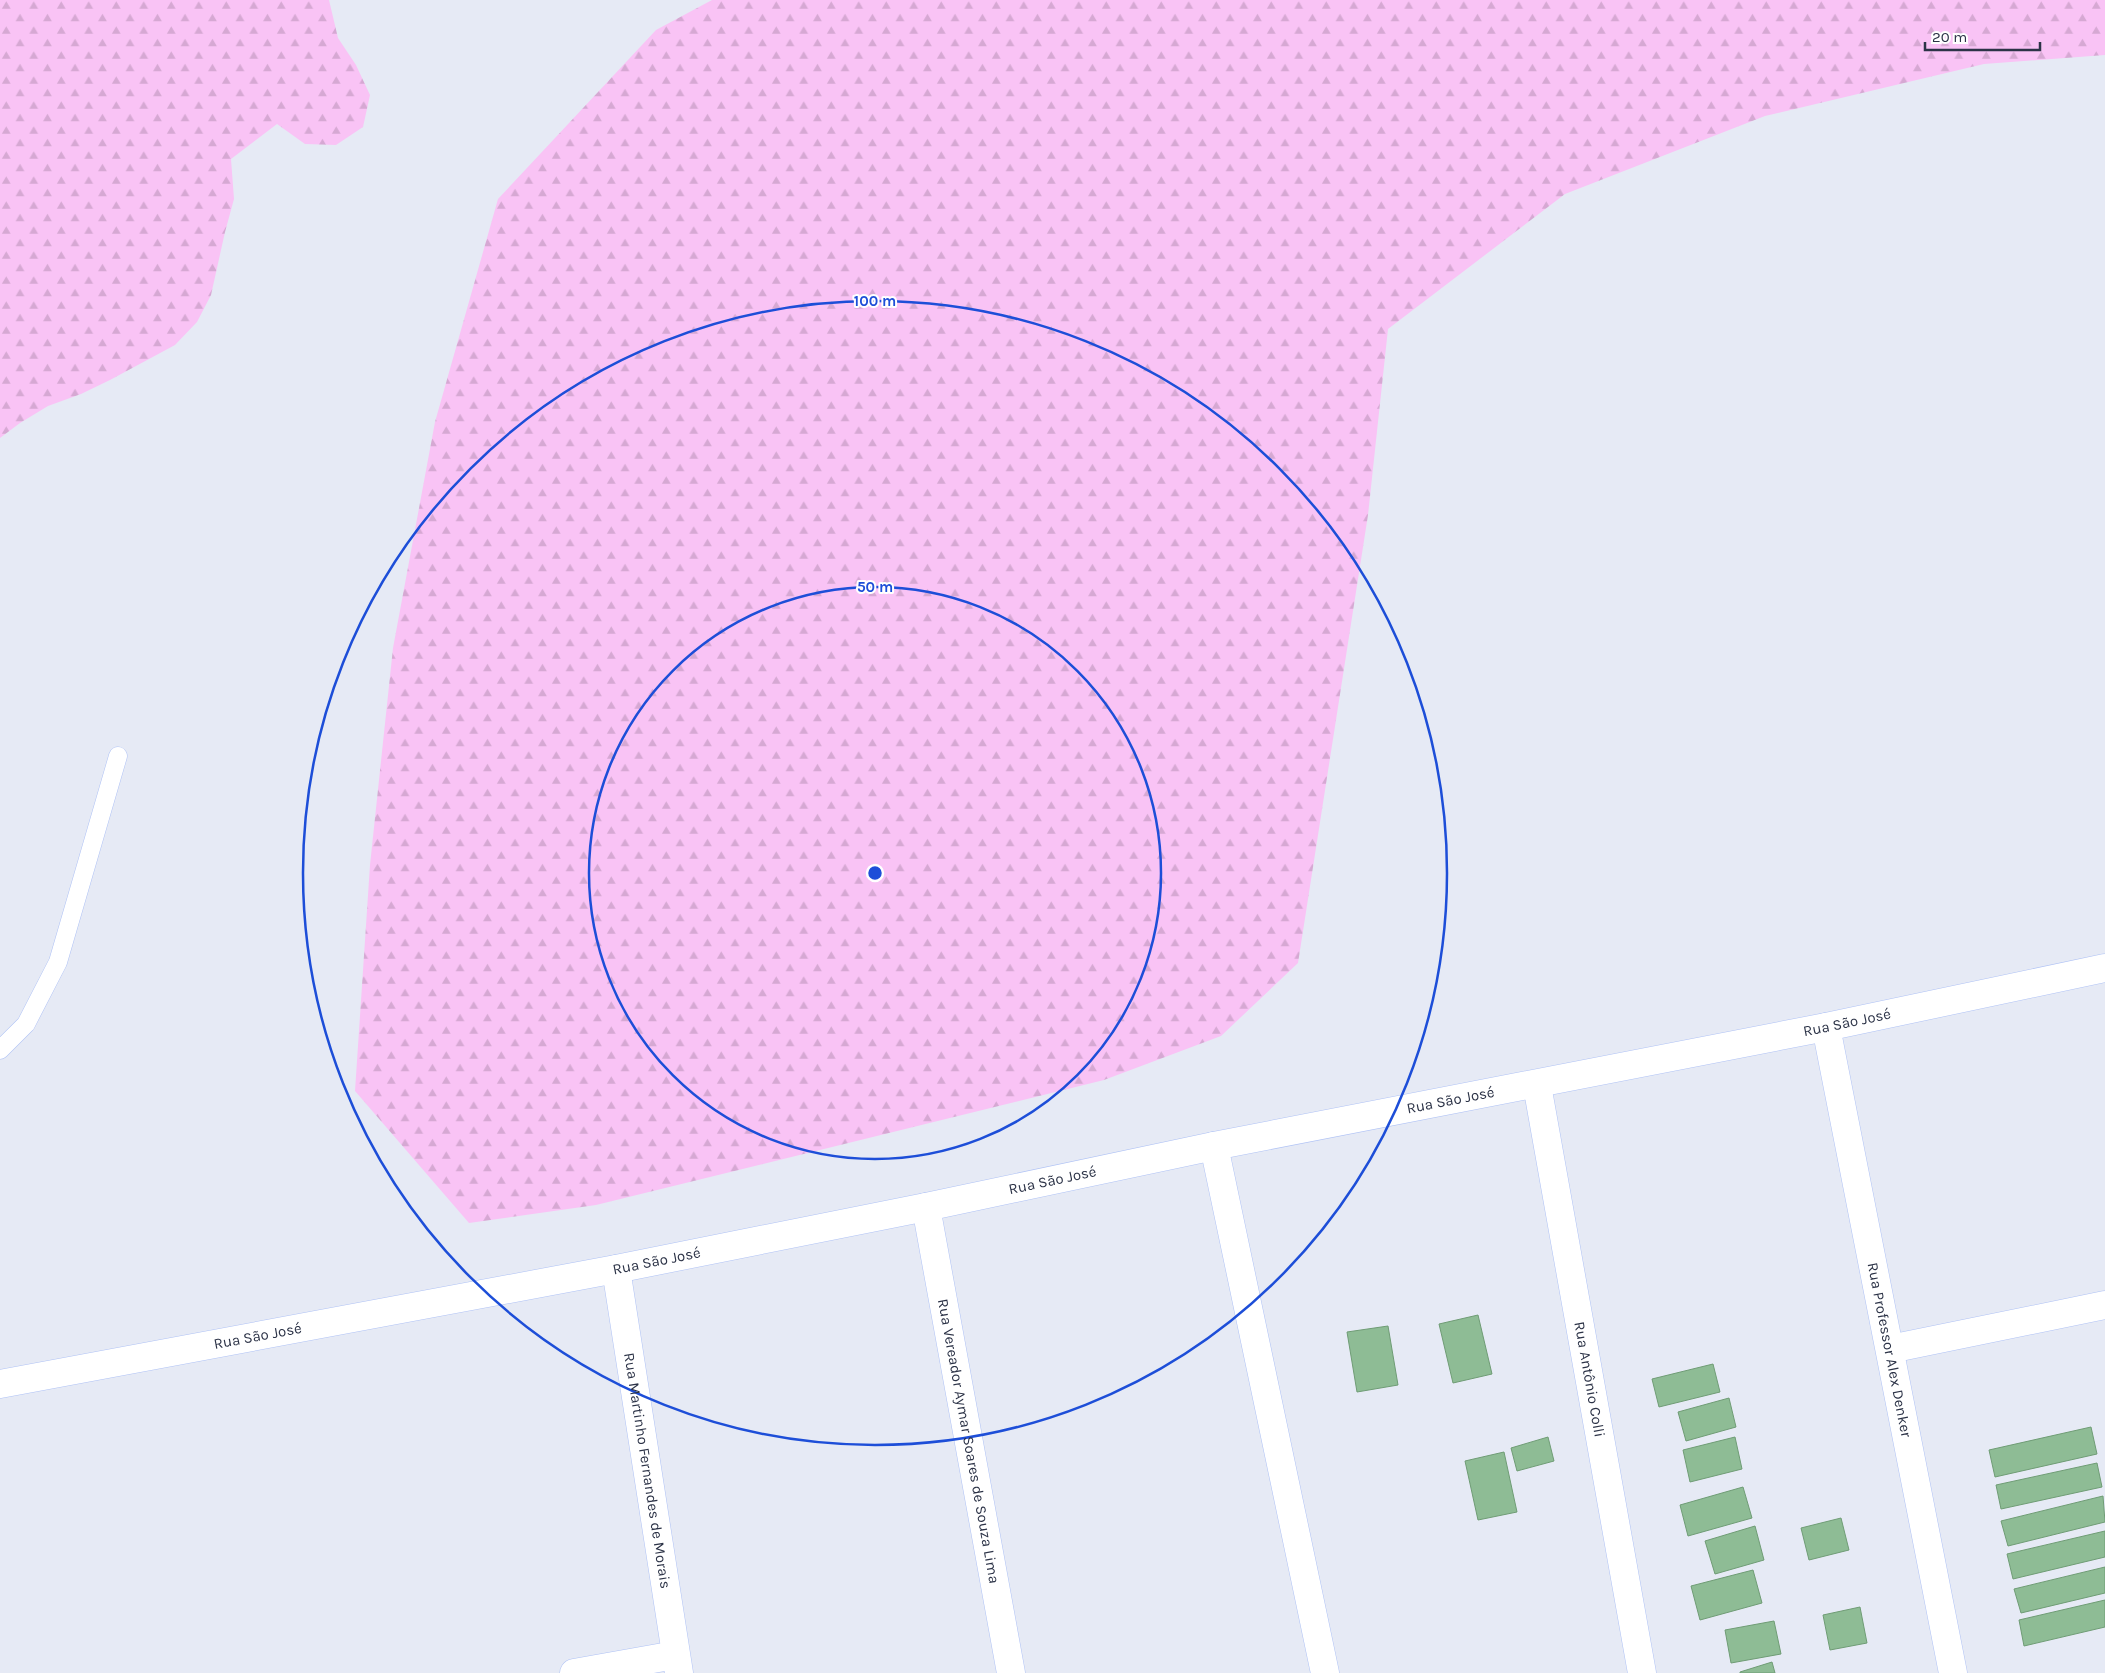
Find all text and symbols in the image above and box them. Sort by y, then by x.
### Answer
scale bar [1925,20,2040,52]
text: 20 m [1932,28,1967,46]
text: 100 m [854,292,896,310]
text: 50 m [857,578,893,596]
centre of rings [866,864,884,882]
street label: Rua São José [1802,1005,1892,1040]
street label: Rua São José [1405,1083,1496,1117]
street label: Rua São José [1007,1162,1098,1198]
street label: Rua São José [611,1243,702,1278]
street label: Rua Professor Alex Denker [1863,1261,1916,1439]
street label: Rua Vereador Aymar Soares de Souza Lima [934,1297,1004,1585]
street label: Rua São José [212,1319,303,1353]
street label: Rua Antônio Colli [1570,1320,1609,1439]
street label: Rua Martinho Fernandes de Morais [620,1351,675,1590]

